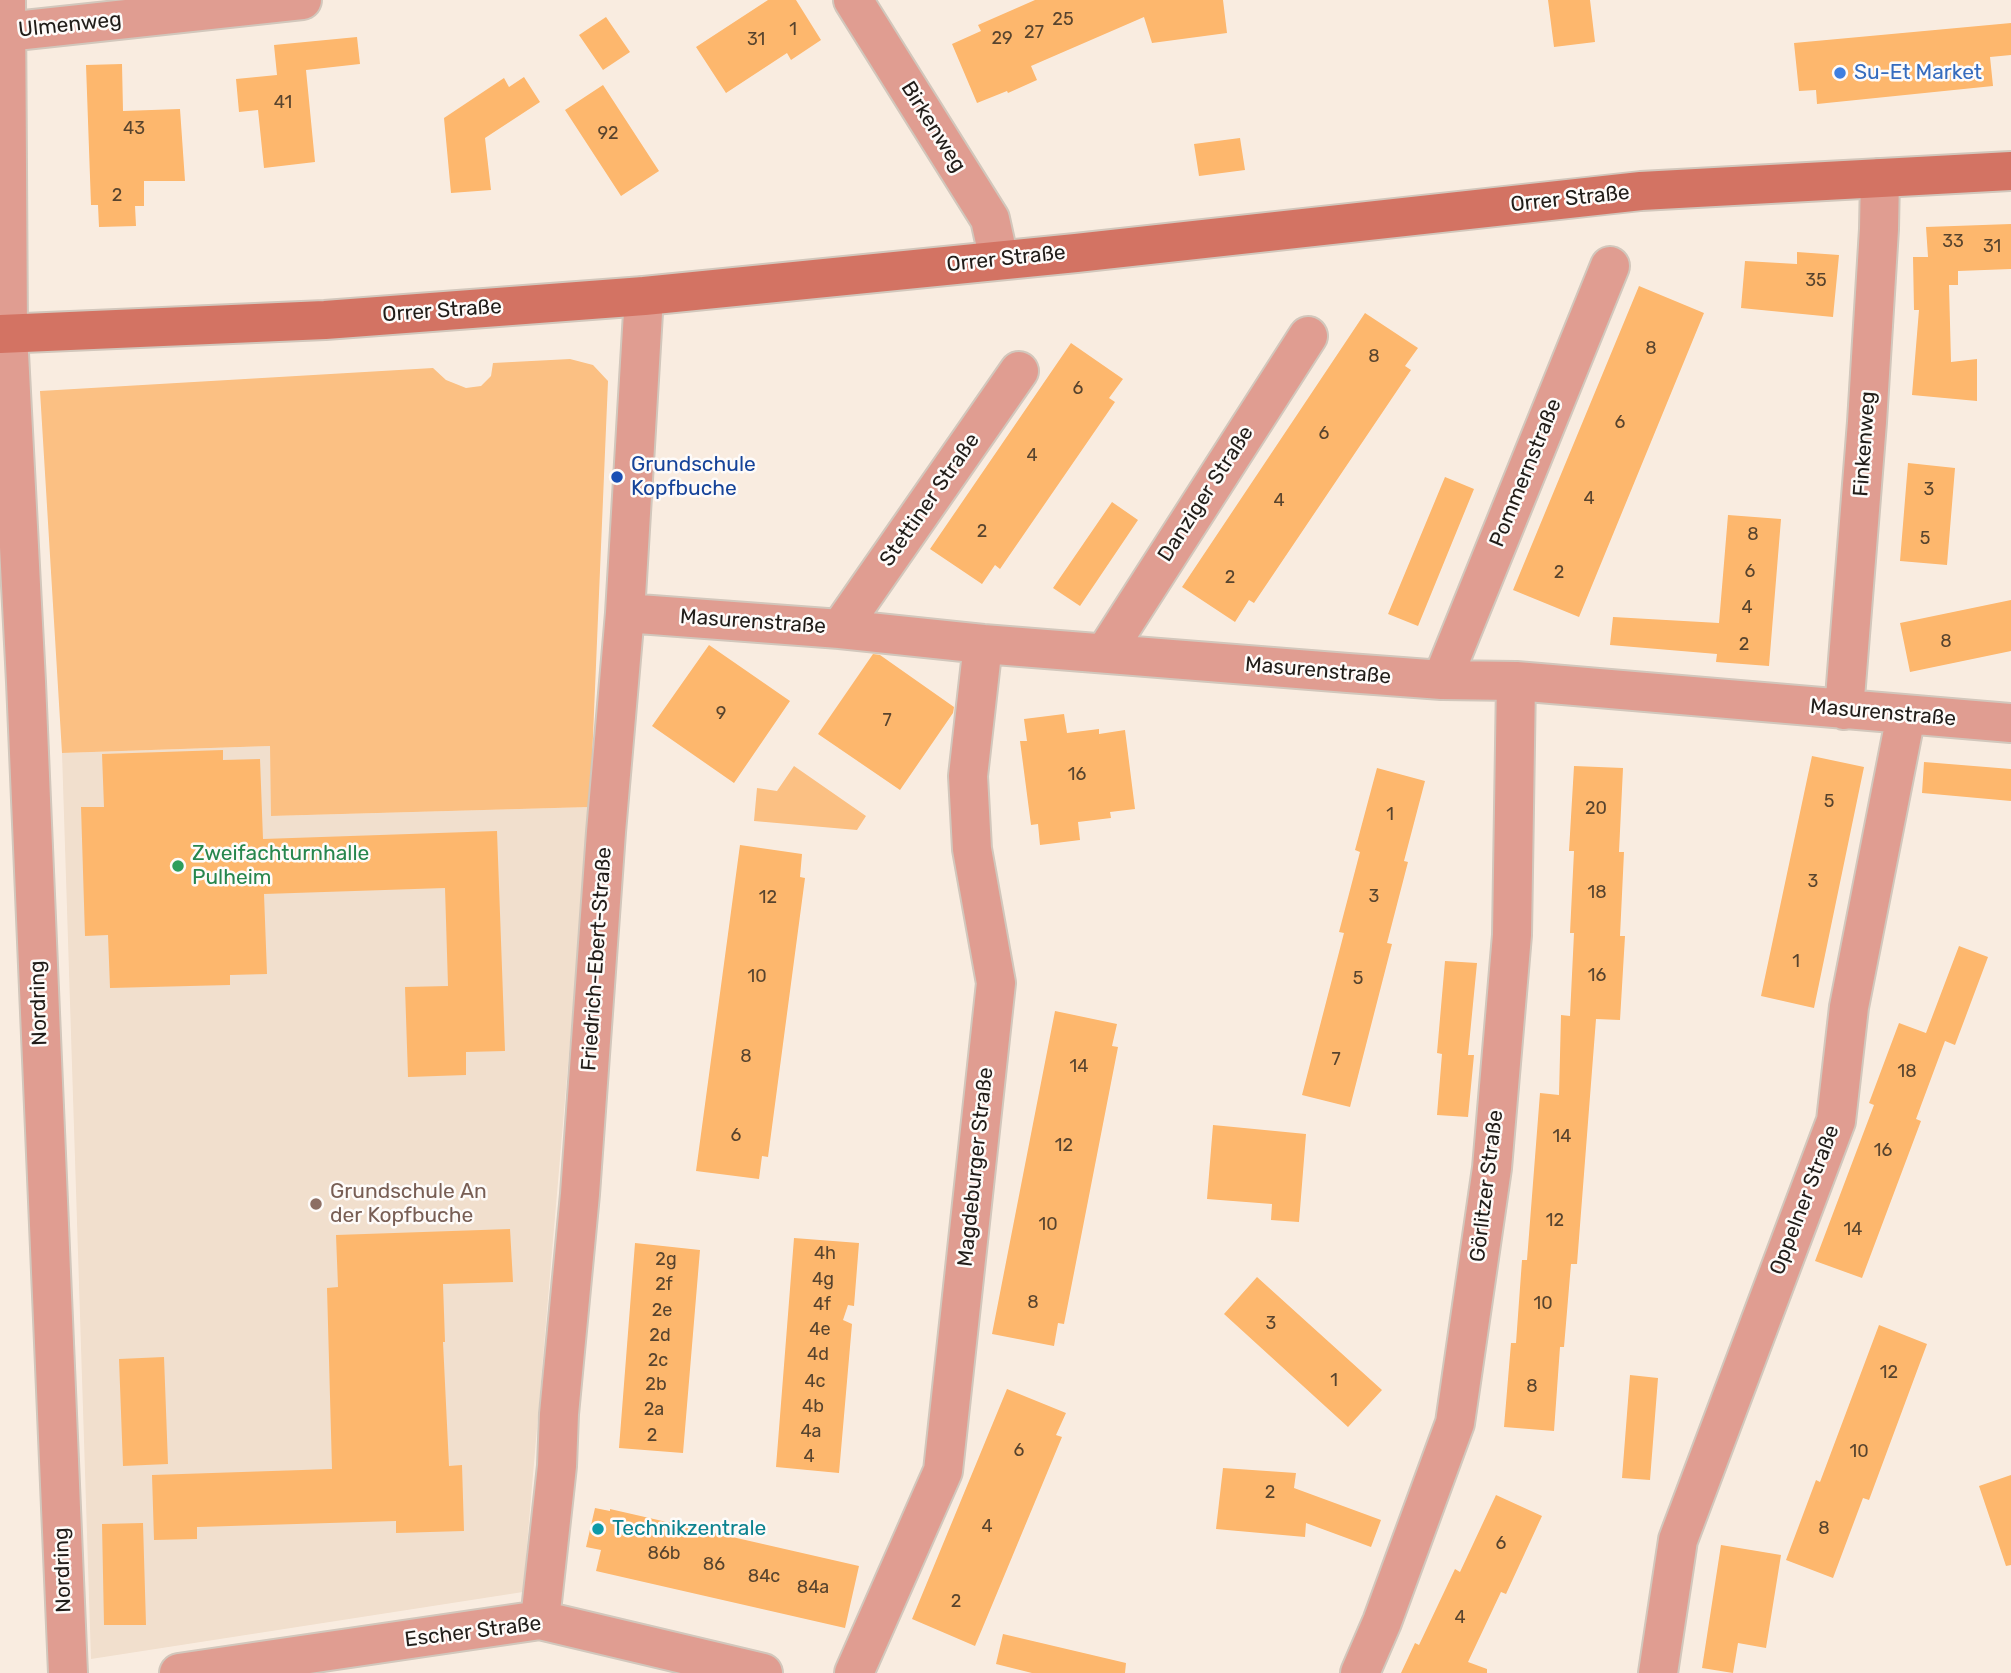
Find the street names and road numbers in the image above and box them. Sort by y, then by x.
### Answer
street label: Ulmenweg [17,7,123,43]
street label: Birkenweg [895,77,971,177]
street label: Orrer Straße [1509,180,1631,218]
street label: Orrer Straße [945,240,1067,278]
street label: Orrer Straße [381,294,503,328]
street label: Finkenweg [1849,390,1881,498]
street label: Pommernstraße [1485,395,1567,551]
street label: Danziger Straße [1153,421,1259,567]
street label: Stettiner Straße [875,429,985,571]
street label: Masurenstraße [679,604,827,640]
street label: Masurenstraße [1244,652,1392,690]
street label: Masurenstraße [1809,694,1957,732]
street label: Friedrich-Ebert-Straße [577,846,617,1072]
street label: Nordring [25,960,53,1046]
street label: Magdeburger Straße [953,1066,999,1268]
street label: Görlitzer Straße [1465,1109,1509,1263]
street label: Oppelner Straße [1765,1121,1845,1279]
street label: Nordring [49,1527,77,1613]
street label: Escher Straße [403,1611,543,1653]

